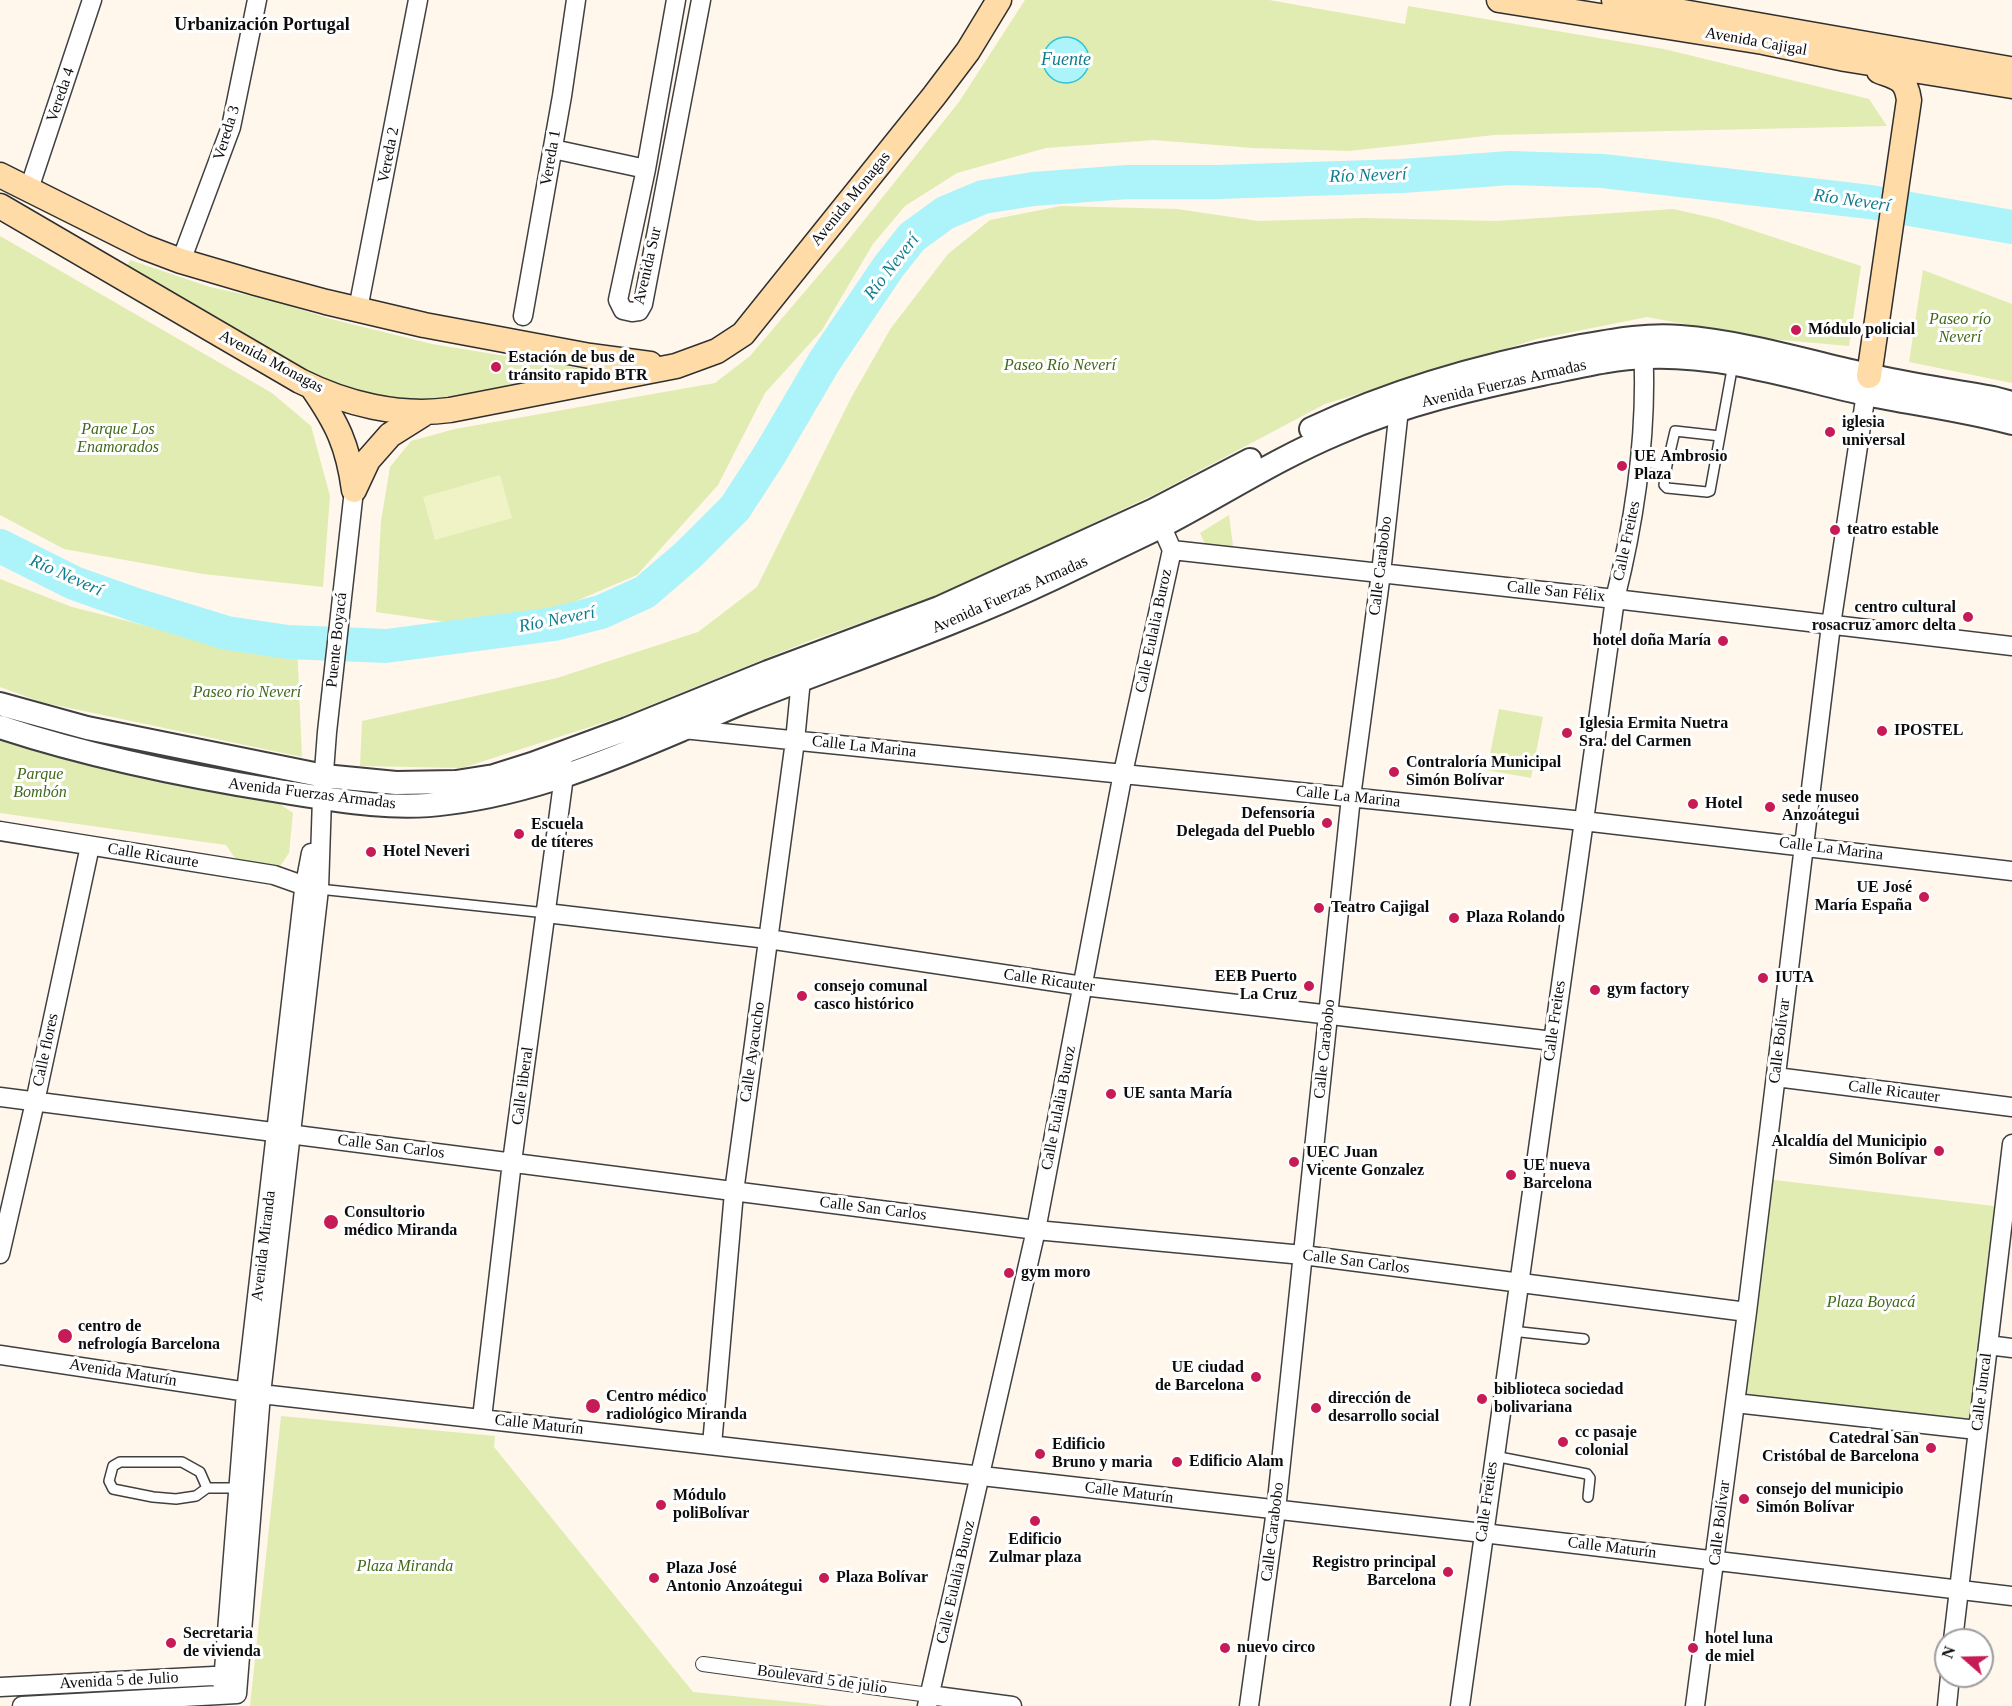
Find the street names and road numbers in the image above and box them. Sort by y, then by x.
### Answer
street label: Avenida Cajigal [1704,24,1808,60]
street label: Vereda 4 [43,65,79,125]
street label: Vereda 3 [210,103,244,163]
street label: Vereda 2 [374,125,404,185]
street label: Vereda 1 [537,129,565,187]
street label: Avenida Monagas [807,148,895,250]
street label: Avenida Sur [630,225,666,307]
street label: Avenida Monagas [215,326,327,398]
street label: Avenida Fuerzas Armadas [1420,356,1588,412]
street label: Calle Freites [1609,499,1645,583]
street label: Calle Carabobo [1365,515,1397,617]
street label: Avenida Fuerzas Armadas [929,552,1091,638]
street label: Calle Eulalia Buroz [1131,567,1177,695]
street label: Calle San Félix [1506,577,1606,607]
street label: Puente Boyacá [322,591,352,689]
street label: Calle La Marina [811,732,917,762]
street label: Avenida Fuerzas Armadas [227,774,397,814]
street label: Calle La Marina [1295,782,1401,812]
street label: Calle La Marina [1778,833,1884,865]
street label: Calle Ricaurte [106,839,200,873]
street label: Calle Ricauter [1002,965,1096,997]
street label: Calle Freites [1540,979,1570,1063]
street label: Calle Bolívar [1765,997,1795,1085]
street label: Calle Carabobo [1310,998,1340,1100]
street label: Calle Ayacucho [736,1001,770,1103]
street label: Calle flores [29,1012,63,1088]
street label: Calle Eulalia Buroz [1038,1044,1080,1172]
street label: Calle liberal [508,1046,538,1126]
street label: Calle Ricauter [1847,1077,1941,1107]
street label: Calle San Carlos [336,1131,446,1163]
street label: Avenida Miranda [248,1190,280,1302]
street label: Calle San Carlos [818,1193,928,1225]
street label: Calle San Carlos [1301,1246,1411,1278]
street label: Calle Juncal [1968,1352,1996,1432]
street label: Avenida Maturín [68,1355,178,1391]
street label: Calle Maturín [494,1411,584,1439]
street label: Calle Freites [1472,1460,1502,1544]
street label: Calle Maturín [1084,1478,1174,1508]
street label: Calle Bolívar [1705,1479,1735,1567]
street label: Calle Carabobo [1257,1481,1289,1583]
street label: Calle Eulalia Buroz [932,1518,980,1646]
street label: Calle Maturín [1567,1533,1657,1563]
street label: Boulevard 5 de julio [756,1661,888,1699]
street label: Avenida 5 de Julio [59,1668,179,1694]

